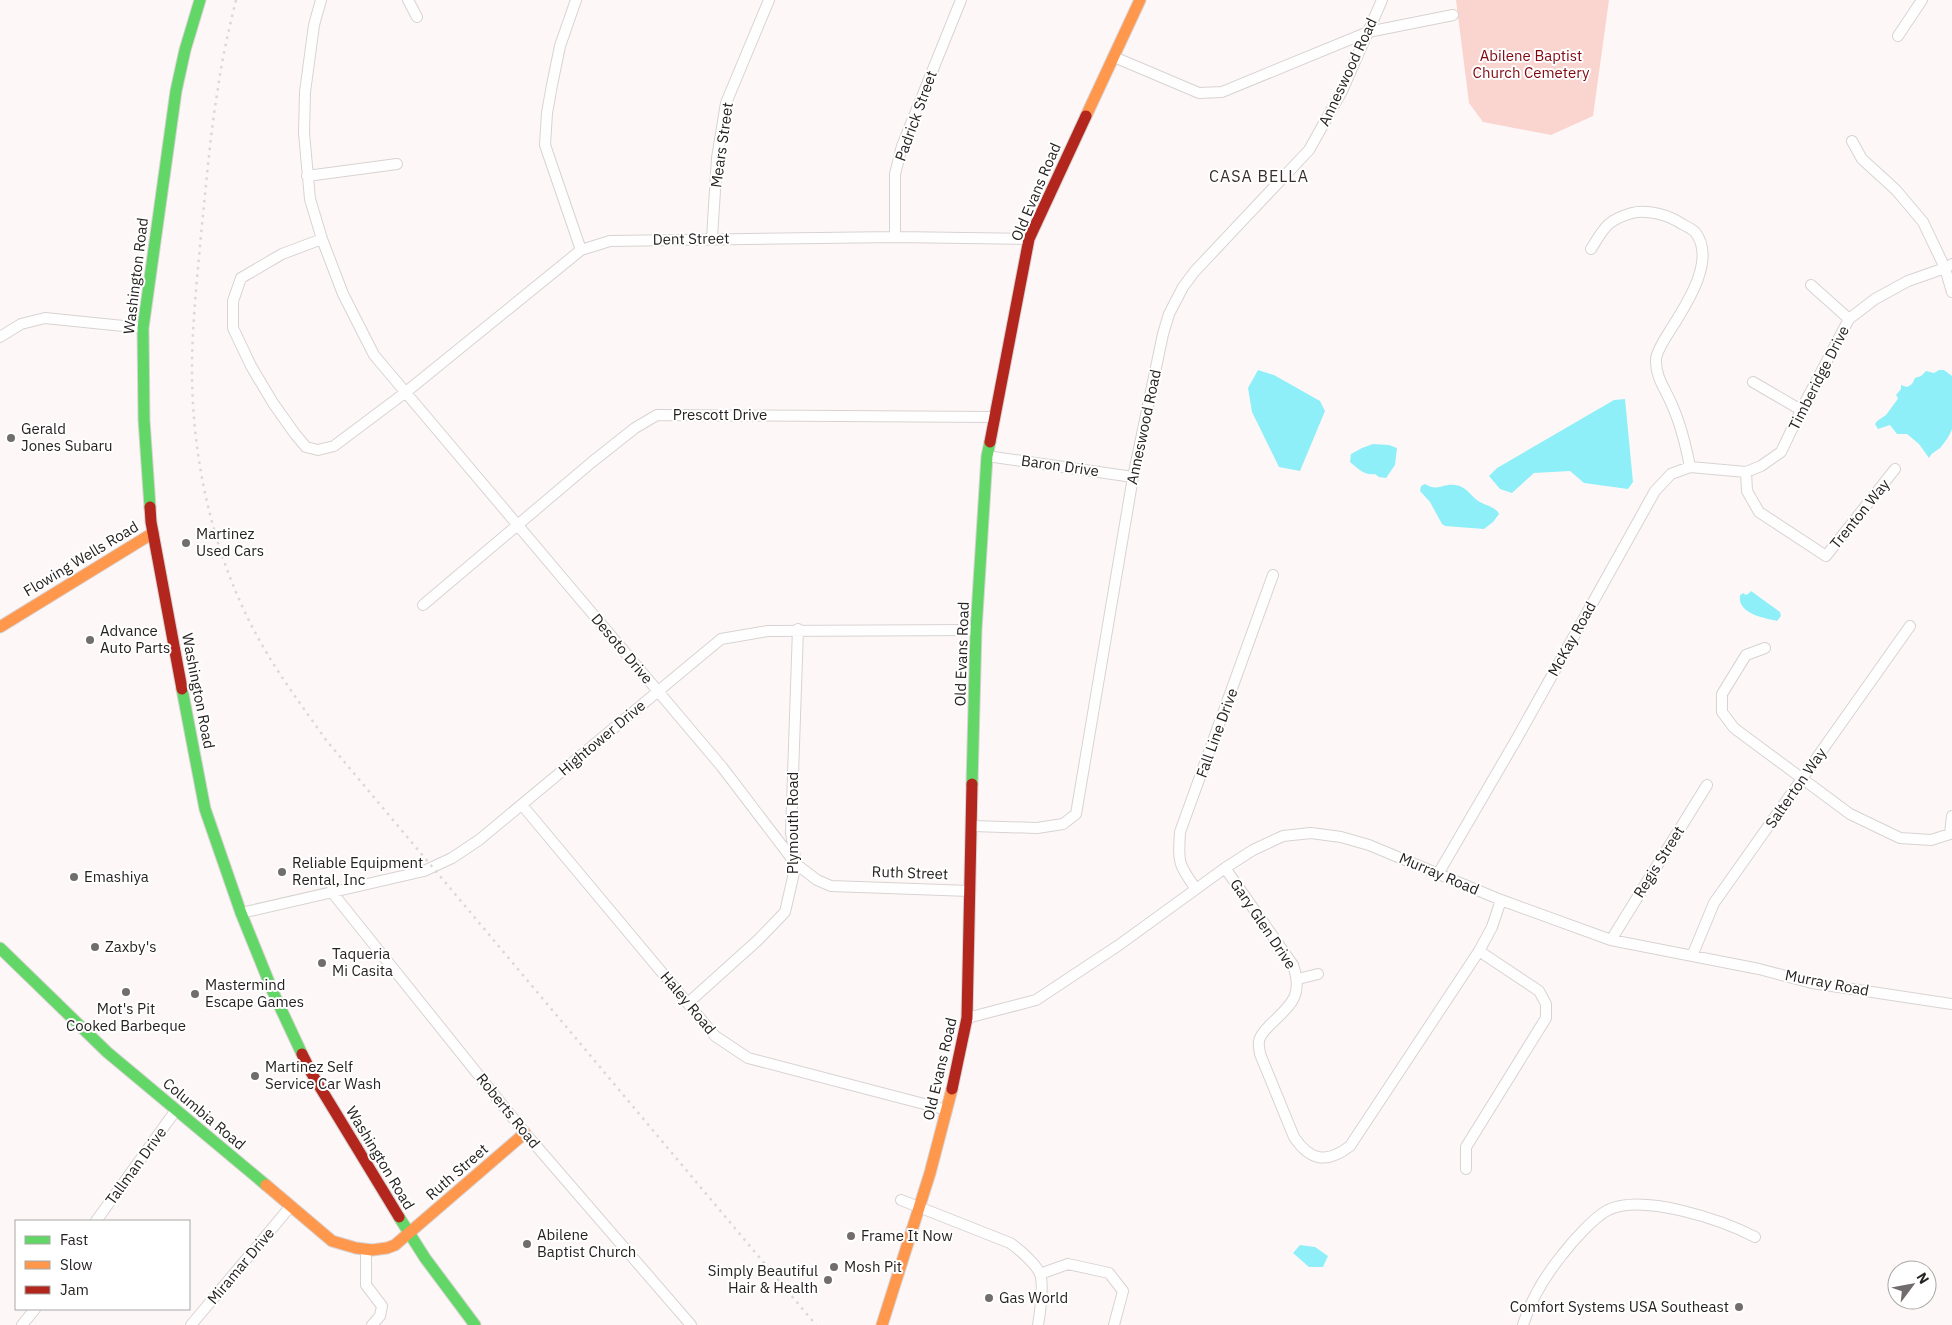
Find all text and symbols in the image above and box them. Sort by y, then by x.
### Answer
street label: Anneswood Road [1314,15,1381,129]
park label: Abilene Baptist Church Cemetery [1473,46,1590,82]
street label: Padrick Street [890,68,941,164]
street label: Mears Street [706,101,737,189]
street label: Old Evans Road [1006,140,1065,244]
district label: CASA BELLA [1209,166,1309,186]
street label: Washington Road [119,217,152,335]
street label: Dent Street [652,228,730,249]
street label: Timberidge Drive [1784,322,1853,433]
street label: Anneswood Road [1122,368,1165,486]
street label: Prescott Drive [673,405,767,424]
place label: Gerald Jones Subaru [21,419,113,455]
marker: Gerald Jones Subaru [5,432,17,444]
street label: Baron Drive [1020,451,1100,480]
street label: Trenton Way [1826,475,1894,552]
street label: Flowing Wells Road [20,517,142,600]
place label: Martinez Used Cars [196,524,264,560]
marker: Martinez Used Cars [180,537,192,549]
street label: McKay Road [1543,598,1600,679]
street label: Old Evans Road [950,601,973,707]
street label: Desoto Drive [587,610,657,688]
place label: Advance Auto Parts [100,621,170,657]
street label: Washington Road [178,631,219,750]
marker: Advance Auto Parts [84,634,96,646]
street label: Fall Line Drive [1192,686,1241,780]
street label: Hightower Drive [554,696,649,780]
street label: Salterton Way [1761,743,1831,832]
street label: Plymouth Road [783,772,802,874]
street label: Regis Street [1629,822,1688,901]
street label: Murray Road [1396,848,1482,899]
place label: Reliable Equipment Rental, Inc [292,853,423,889]
street label: Ruth Street [871,862,949,883]
marker: Reliable Equipment Rental, Inc [276,866,288,878]
place label: Emashiya [84,867,149,886]
marker: Emashiya [68,871,80,883]
street label: Gary Glen Drive [1226,875,1301,972]
place label: Zaxby's [105,937,157,956]
marker: Zaxby's [89,941,101,953]
place label: Taqueria Mi Casita [332,944,393,980]
marker: Taqueria Mi Casita [316,957,328,969]
street label: Murray Road [1784,965,1871,1000]
street label: Haley Road [657,967,720,1038]
place label: Mastermind Escape Games [205,975,304,1011]
marker: Mot's Pit Cooked Barbeque [120,986,132,998]
marker: Mastermind Escape Games [189,988,201,1000]
place label: Mot's Pit Cooked Barbeque [66,999,186,1035]
street label: Old Evans Road [918,1016,961,1122]
place label: Martinez Self Service Car Wash [265,1057,381,1093]
street label: Roberts Road [472,1069,544,1152]
marker: Martinez Self Service Car Wash [249,1070,261,1082]
street label: Columbia Road [159,1074,249,1154]
street label: Washington Road [342,1103,419,1213]
street label: Tallman Drive [101,1123,170,1208]
street label: Ruth Street [422,1139,492,1204]
legend [15,1220,190,1310]
street label: Miramar Drive [203,1223,278,1308]
place label: Abilene Baptist Church [537,1225,636,1261]
place label: Frame It Now [861,1226,953,1245]
text: Fast [60,1230,88,1249]
marker: Frame It Now [845,1230,857,1242]
marker: Abilene Baptist Church [521,1238,533,1250]
text: Slow [60,1255,93,1274]
place label: Mosh Pit [844,1257,902,1276]
north arrow [1887,1260,1937,1310]
place label: Simply Beautiful Hair & Health [708,1261,818,1297]
marker: Mosh Pit [828,1261,840,1273]
text: N [1913,1269,1933,1287]
marker: Simply Beautiful Hair & Health [822,1274,834,1286]
text: Jam [60,1280,89,1299]
place label: Gas World [999,1288,1068,1307]
marker: Gas World [983,1292,995,1304]
place label: Comfort Systems USA Southeast [1510,1297,1729,1316]
marker: Comfort Systems USA Southeast [1733,1301,1745,1313]

